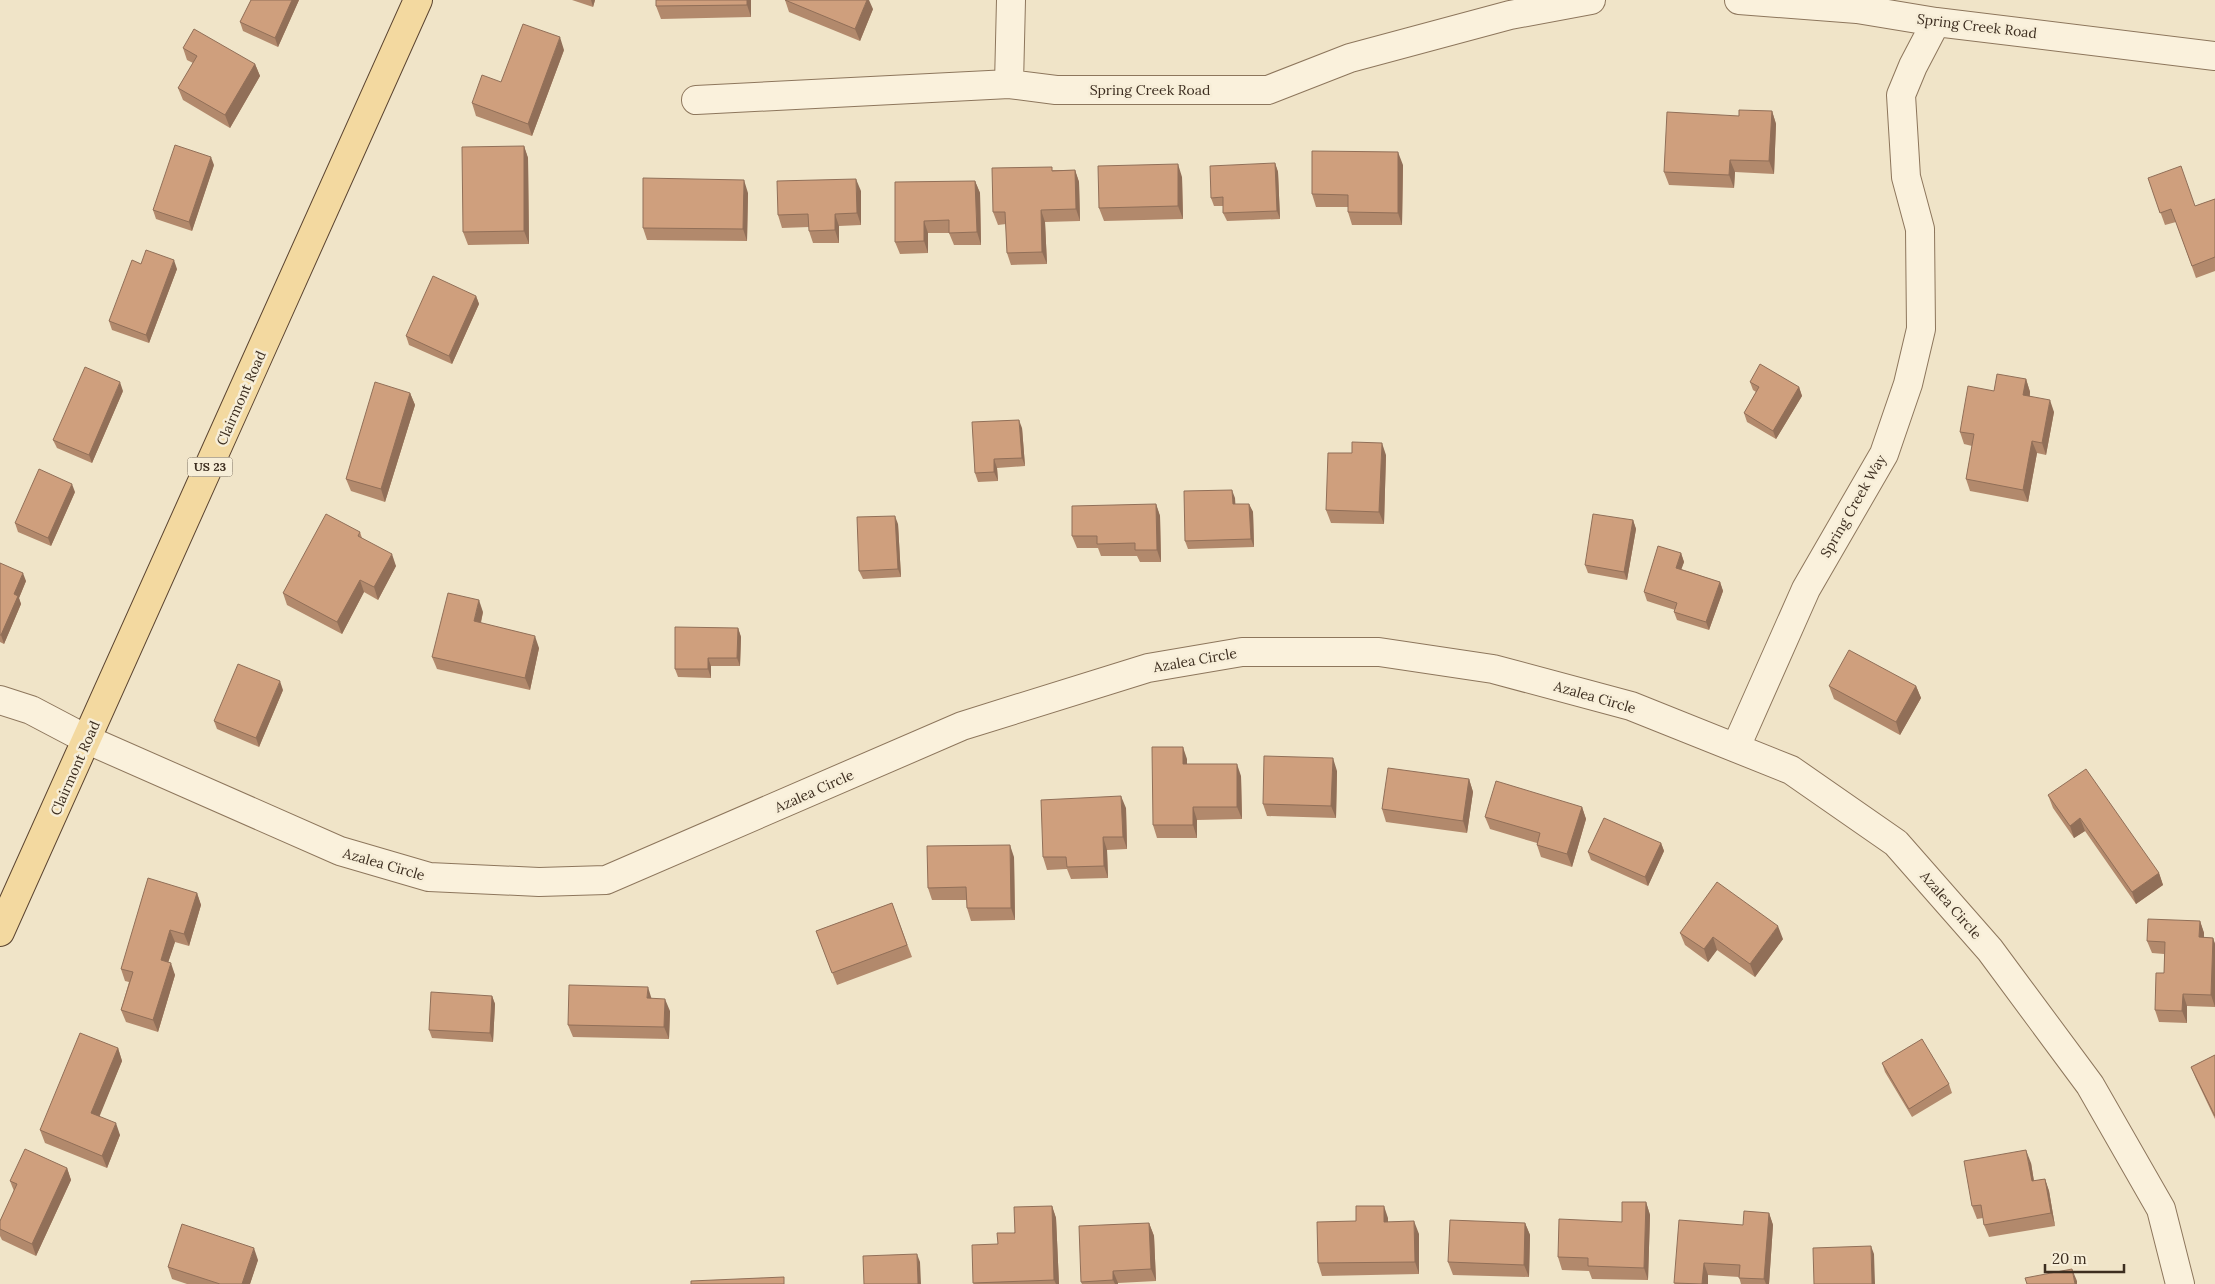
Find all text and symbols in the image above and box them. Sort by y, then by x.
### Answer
street label: Spring Creek Road [1916,10,2038,42]
street label: Spring Creek Road [1090,81,1210,99]
street label: Clairmont Road [212,348,270,448]
street label: Spring Creek Way [1816,451,1890,561]
road number: US 23 [188,458,232,477]
street label: Azalea Circle [1151,644,1238,676]
street label: Azalea Circle [1551,676,1638,717]
street label: Clairmont Road [46,718,104,818]
street label: Azalea Circle [771,765,857,817]
street label: Azalea Circle [340,843,427,884]
street label: Azalea Circle [1916,867,1986,943]
scale bar [2045,1242,2124,1274]
text: 20 m [2052,1249,2087,1268]

